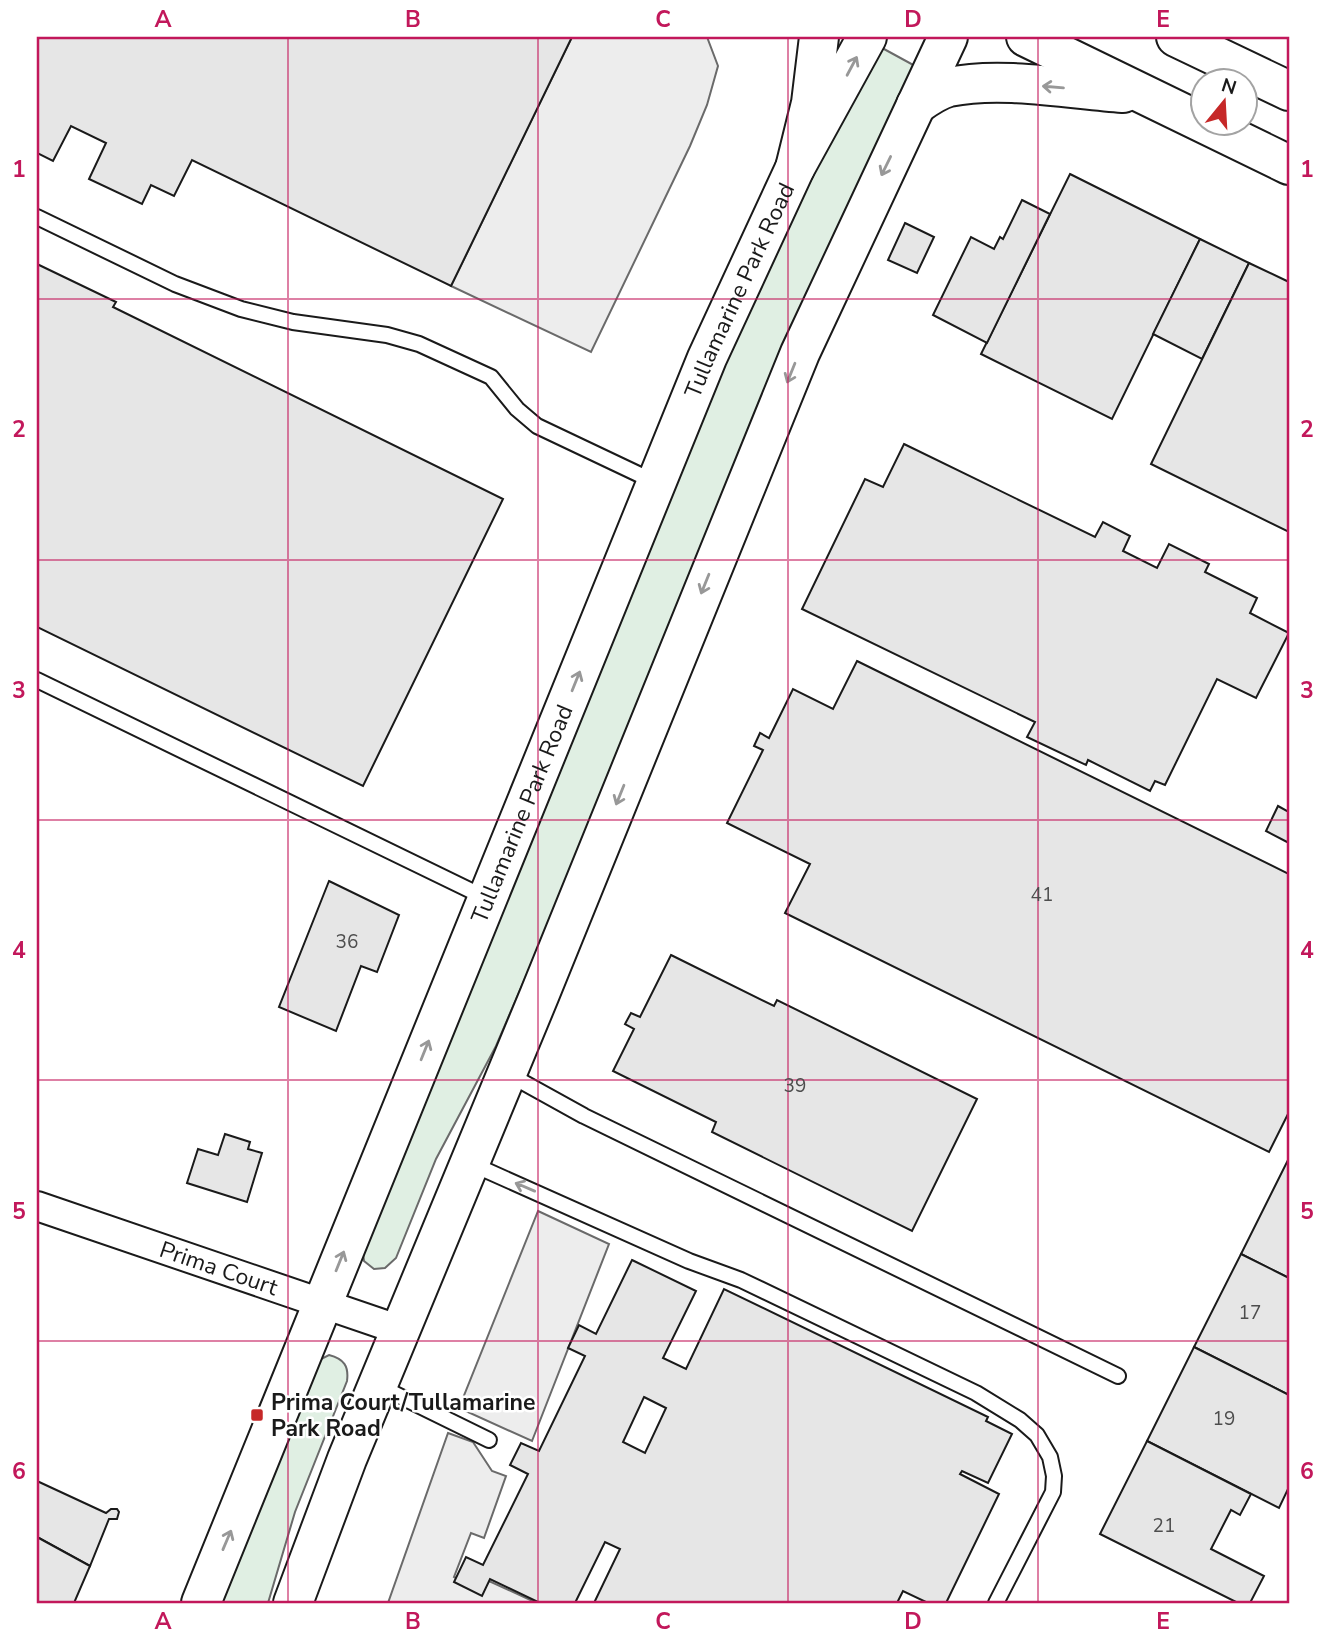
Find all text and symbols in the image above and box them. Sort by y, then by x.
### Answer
text: A [154,4,172,35]
text: B [405,4,421,35]
text: C [655,4,671,35]
text: D [904,4,922,35]
text: E [1156,4,1170,35]
one-way arrow [845,56,859,77]
north arrow [1190,66,1260,136]
text: N [1218,72,1240,101]
one-way arrow [1042,80,1065,93]
text: 1 [12,154,26,185]
text: 1 [1300,154,1314,185]
one-way arrow [879,155,893,176]
street label: Tullamarine Park Road [678,178,802,402]
one-way arrow [784,362,797,383]
text: 2 [12,414,26,445]
text: 2 [1300,414,1314,445]
one-way arrow [698,572,711,594]
one-way arrow [570,670,583,692]
text: 3 [12,675,26,706]
text: 3 [1300,675,1314,706]
street label: Tullamarine Park Road [464,700,580,928]
one-way arrow [613,783,626,805]
house number: 41 [1031,882,1053,908]
house number: 36 [336,929,358,955]
text: 4 [12,935,26,966]
text: 4 [1300,935,1314,966]
one-way arrow [420,1040,433,1062]
house number: 39 [784,1073,806,1099]
one-way arrow [515,1179,537,1192]
text: 5 [12,1196,26,1227]
text: 5 [1300,1196,1314,1227]
street label: Prima Court [155,1234,283,1303]
one-way arrow [335,1251,348,1273]
house number: 17 [1239,1300,1261,1326]
place label: Prima Court/Tullamarine Park Road [271,1387,535,1444]
house number: 19 [1213,1406,1235,1432]
marker: Prima Court/Tullamarine Park Road [249,1407,265,1423]
text: 6 [12,1456,26,1487]
text: 6 [1300,1456,1314,1487]
house number: 21 [1153,1513,1175,1539]
one-way arrow [222,1530,235,1552]
text: A [154,1606,172,1637]
text: B [405,1606,421,1637]
text: C [655,1606,671,1637]
text: D [904,1606,922,1637]
text: E [1156,1606,1170,1637]

